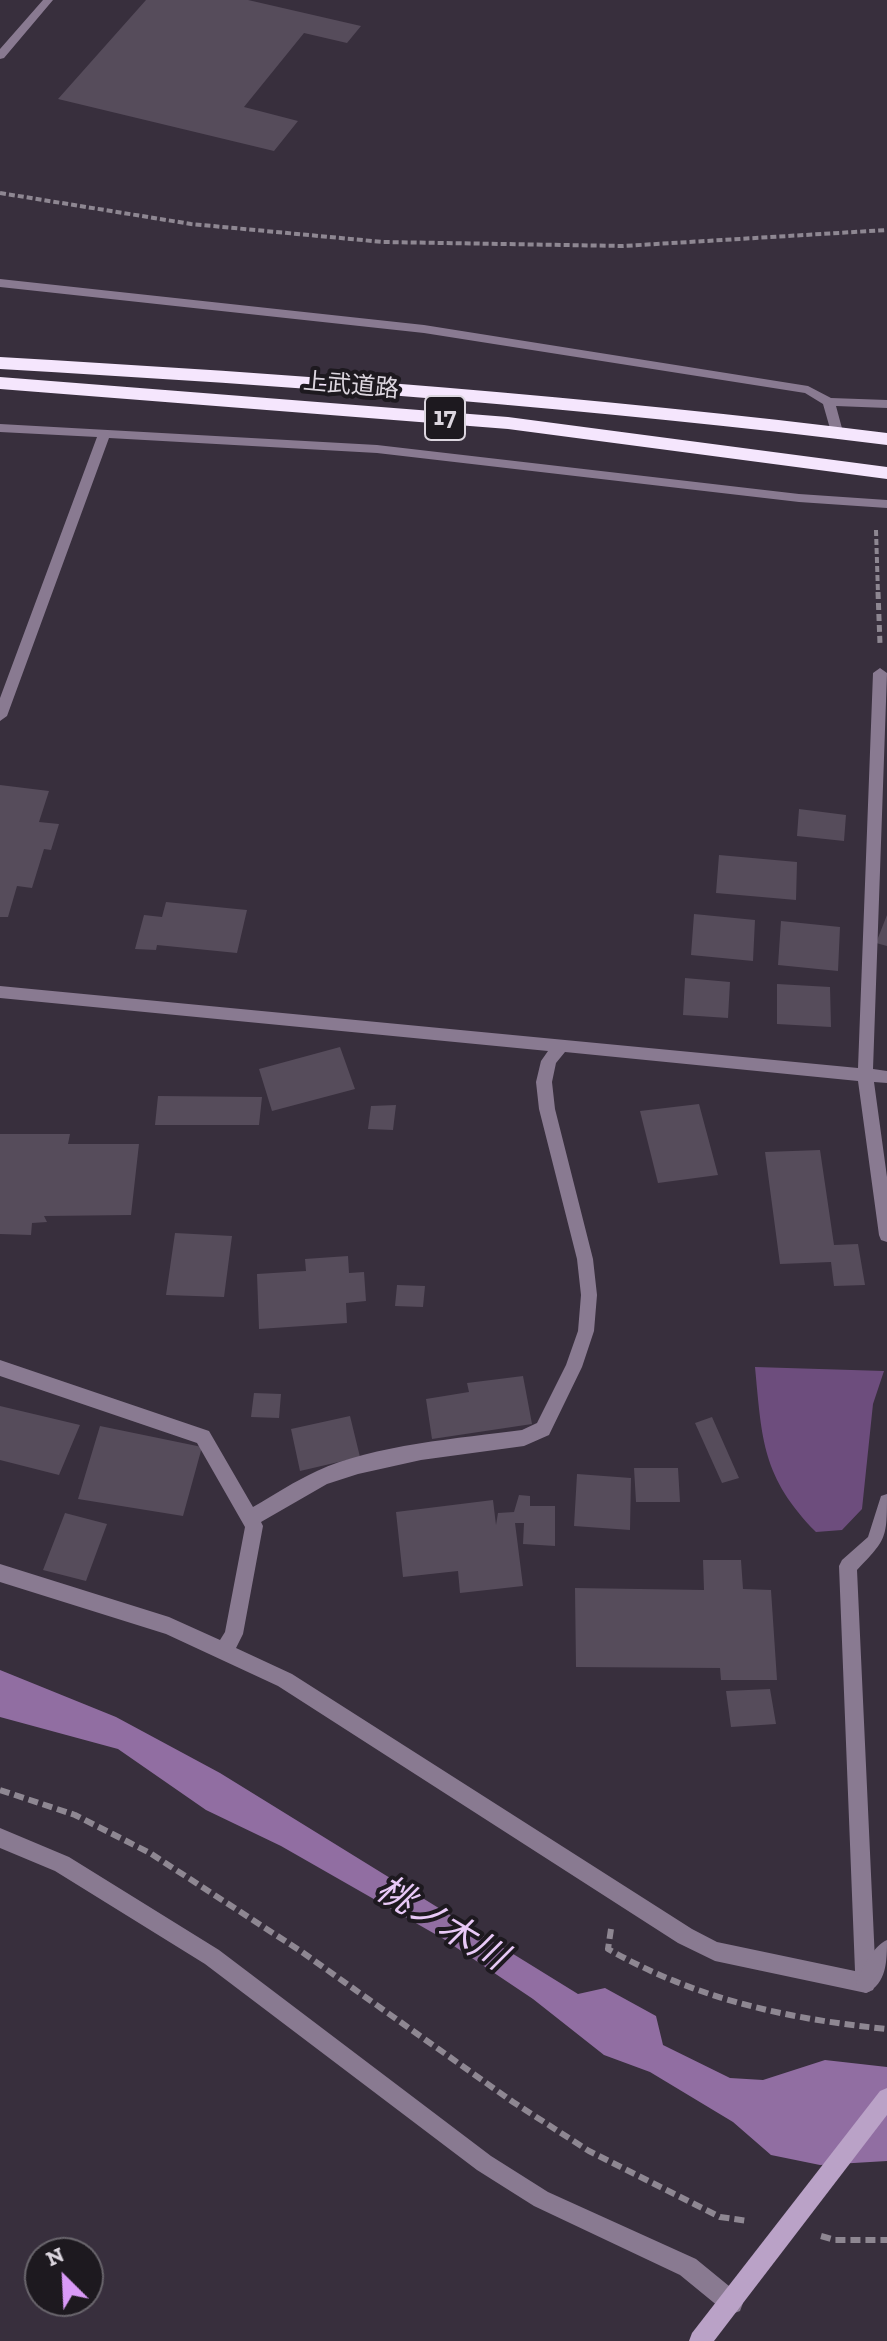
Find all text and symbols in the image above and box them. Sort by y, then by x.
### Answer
street label: 上武道路 [302,367,400,405]
road number: 17 [425,396,465,440]
water label: 桃ノ木川 [368,1868,514,1980]
north arrow [24,2237,104,2317]
text: N [42,2241,68,2272]

